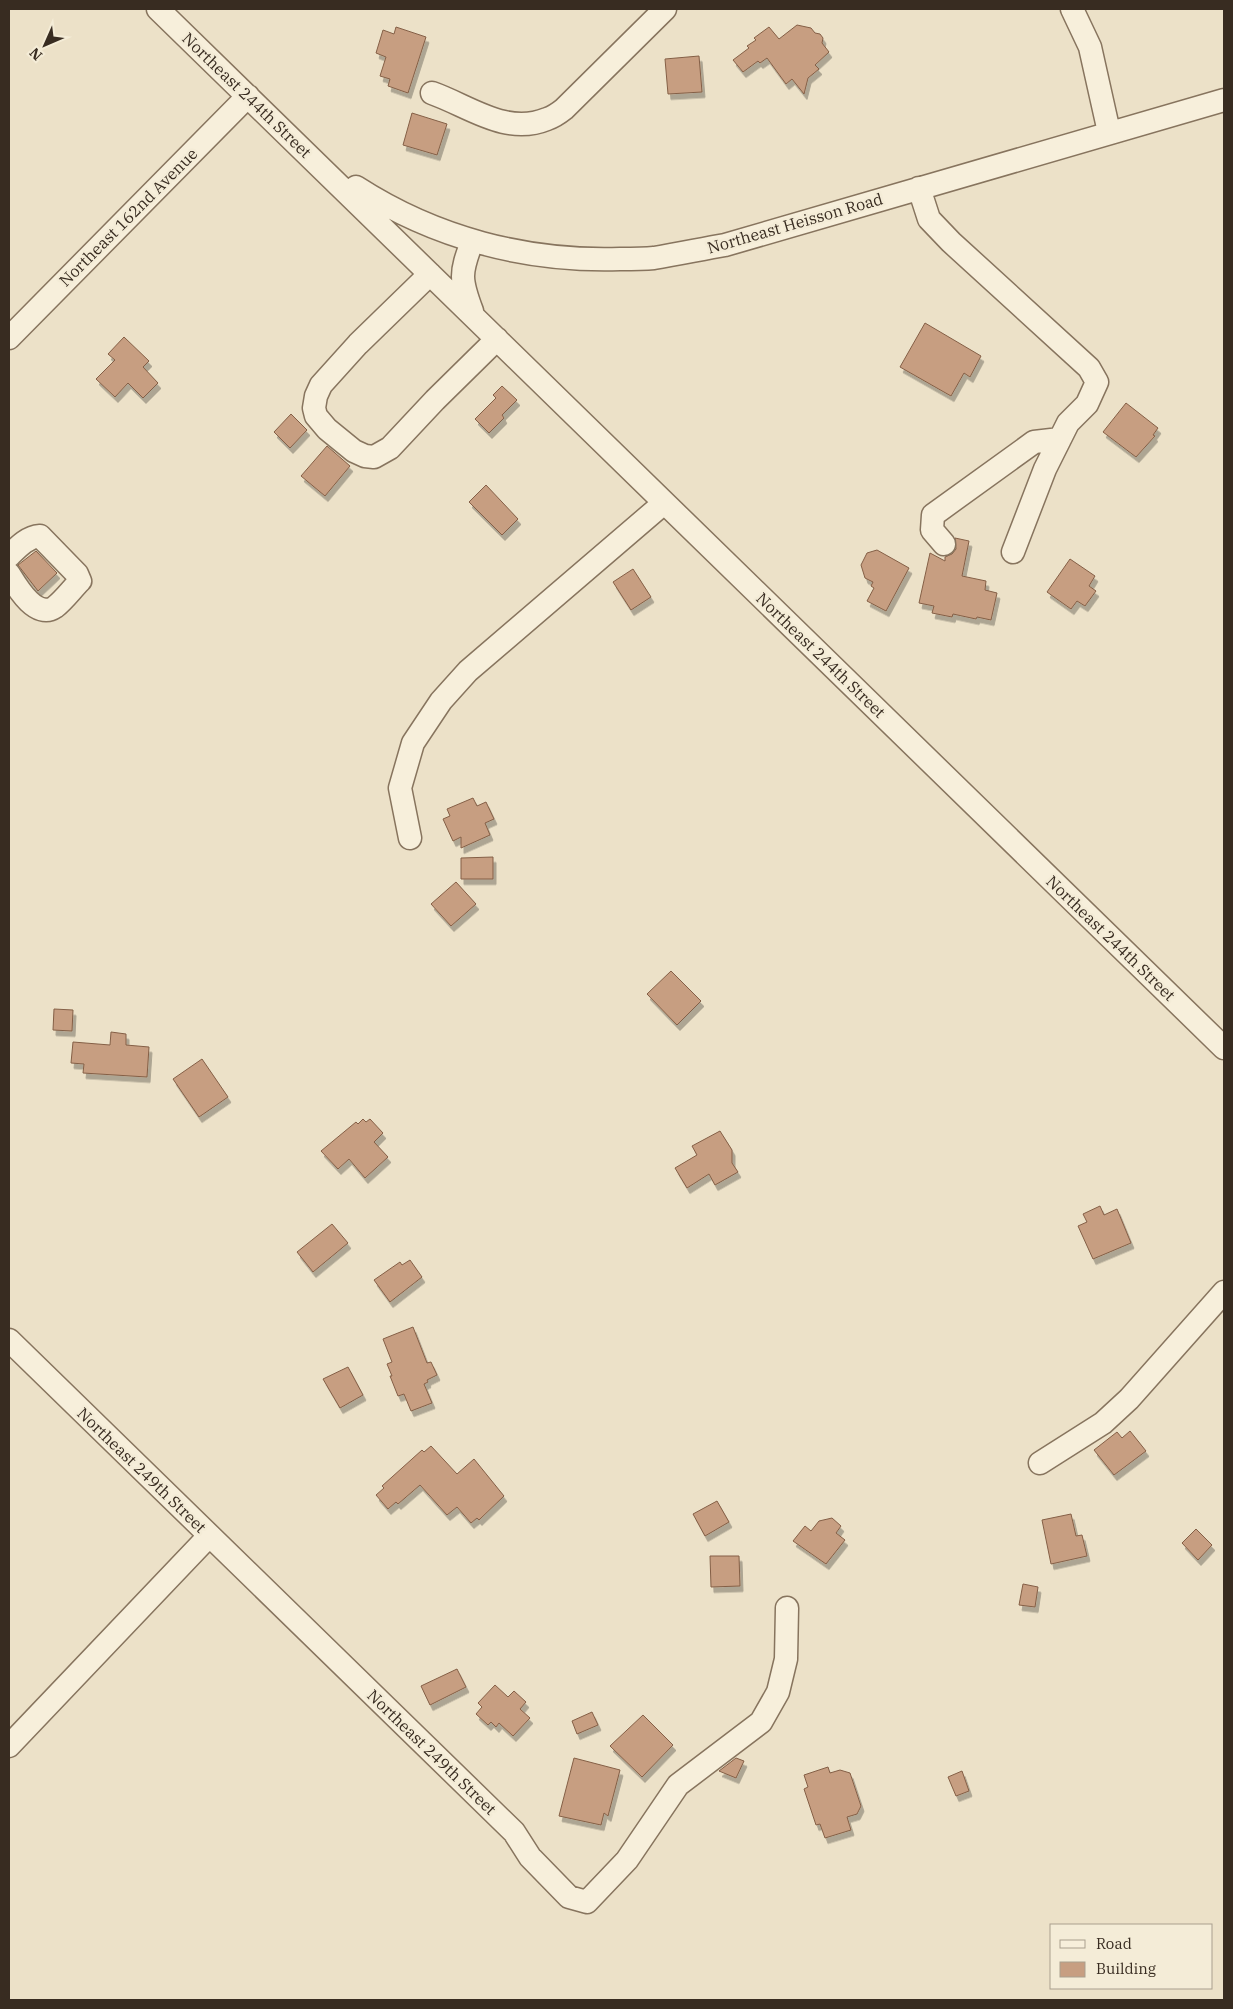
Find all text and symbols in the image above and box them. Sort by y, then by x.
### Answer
north arrow [20,20,70,70]
street label: Northeast 244th Street [178,28,316,162]
text: N [26,44,46,64]
street label: Northeast 162nd Avenue [55,144,201,290]
street label: Northeast Heisson Road [705,188,885,258]
street label: Northeast 244th Street [752,588,890,722]
street label: Northeast 244th Street [1042,871,1180,1005]
street label: Northeast 249th Street [73,1403,211,1537]
street label: Northeast 249th Street [363,1685,501,1819]
legend [1050,1924,1213,1989]
text: Road [1096,1934,1132,1953]
text: Building [1096,1959,1156,1978]

